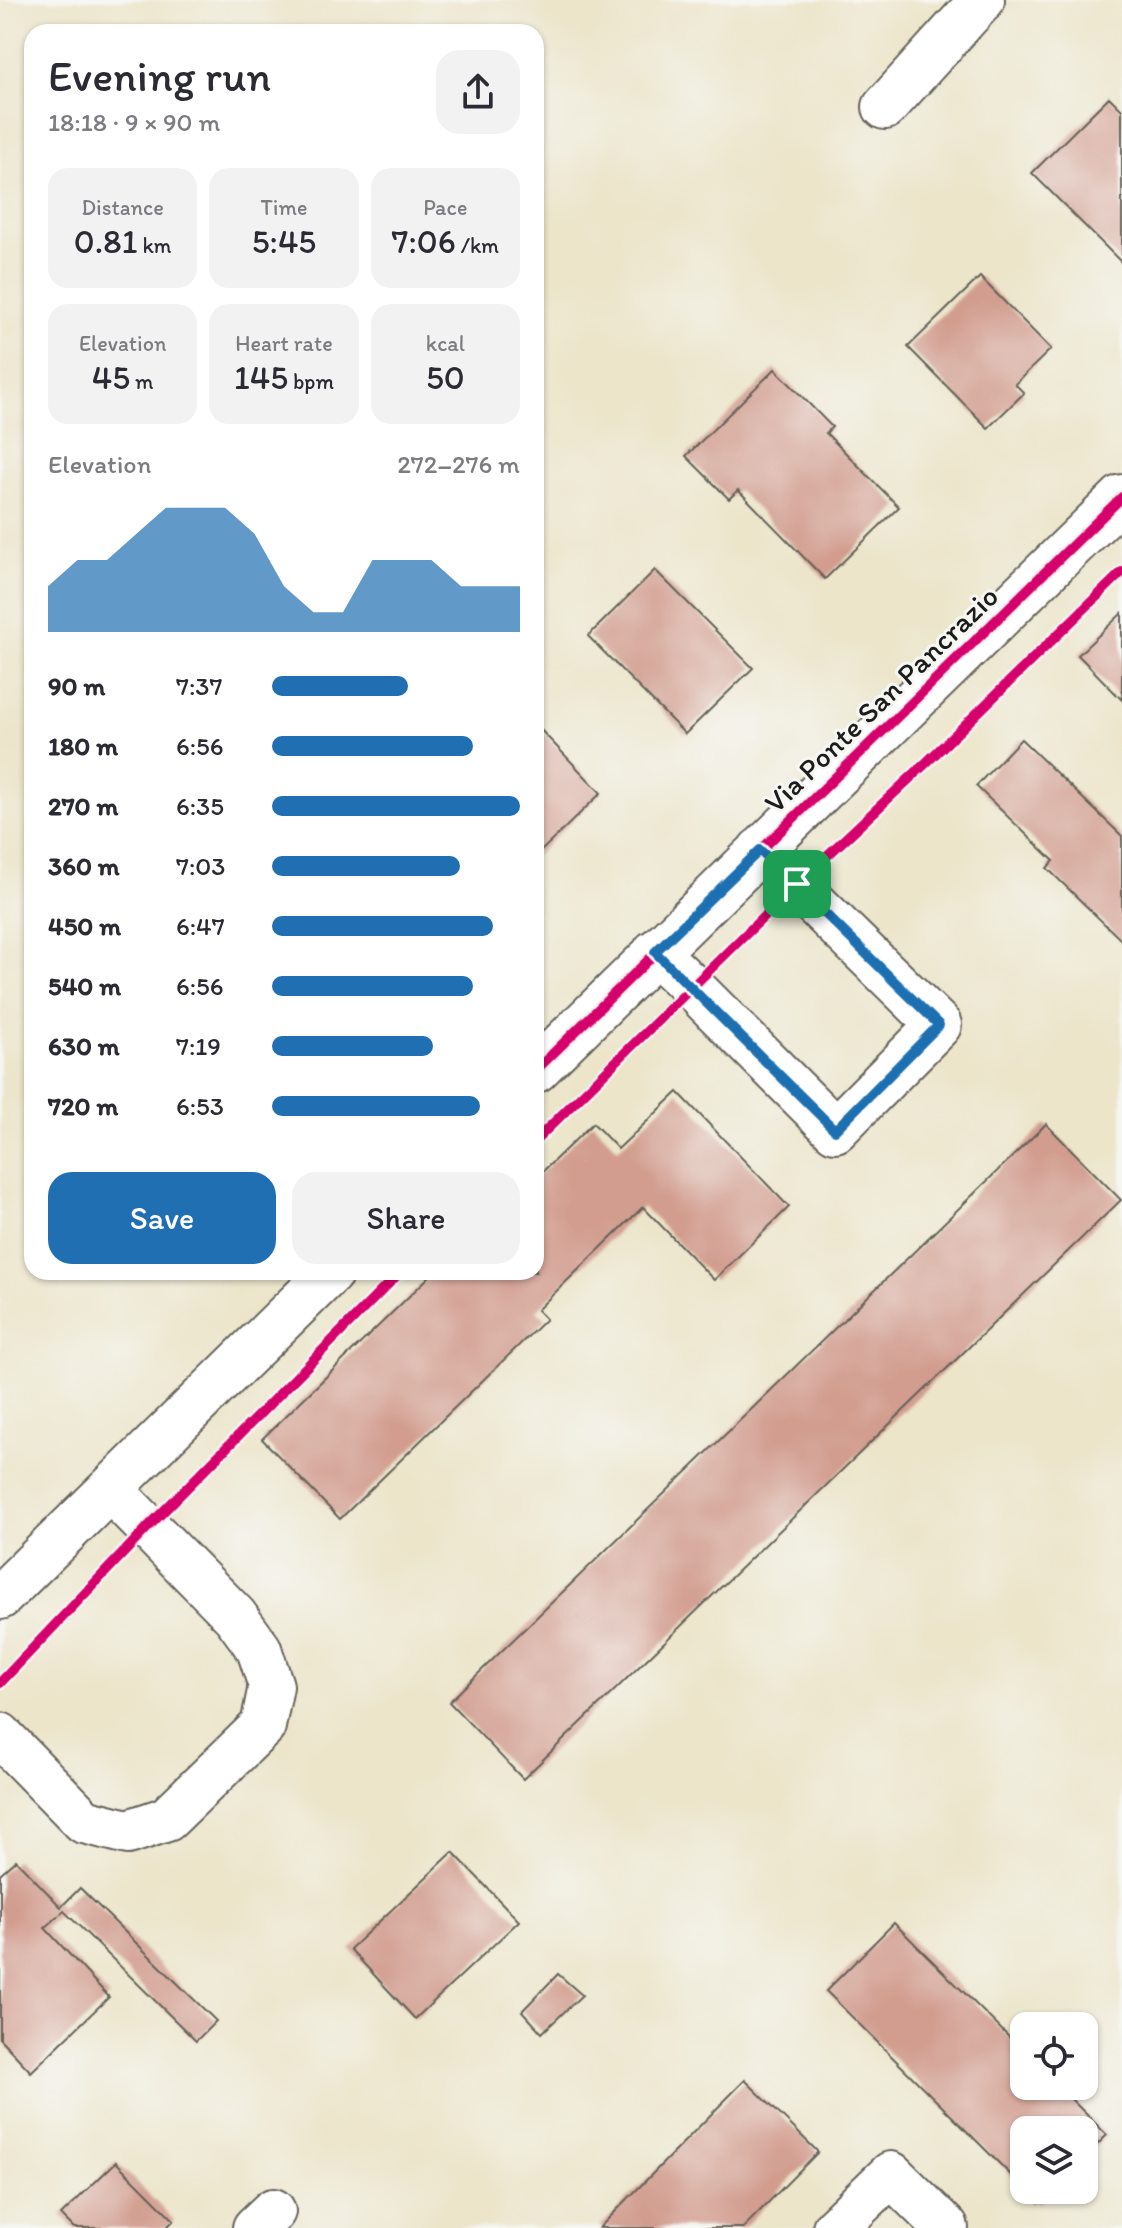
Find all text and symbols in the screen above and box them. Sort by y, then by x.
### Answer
text: Evening run [48,49,271,102]
button: share [436,50,520,134]
text: 18:18 · 9 × 90 m [48,106,220,138]
text: Distance [81,194,164,221]
text: Time [261,194,307,221]
text: Pace [423,194,467,221]
text: 0.81 [74,221,138,262]
text: 5:45 [252,221,316,262]
text: 7:06 [392,221,456,262]
text: km [138,232,172,259]
text: /km [456,232,499,259]
text: Elevation [79,330,166,357]
text: Heart rate [235,330,333,357]
text: kcal [426,330,465,357]
text: 45 [92,357,130,398]
text: 145 [234,357,288,398]
text: 50 [426,357,465,398]
text: m [130,368,154,395]
text: bpm [288,368,334,395]
text: Elevation [48,448,151,480]
text: 272–276 m [397,448,520,480]
street label: Via Ponte San Pancrazio [756,577,1006,821]
text: 90 m [48,670,105,702]
text: 7:37 [176,670,222,702]
text: 180 m [48,730,118,762]
text: 6:56 [176,730,224,762]
text: 270 m [48,790,118,822]
text: 6:35 [176,790,224,822]
text: 360 m [48,850,120,882]
text: 7:03 [176,850,225,882]
pin [763,850,831,918]
icon: arrive [775,862,819,906]
text: 450 m [48,910,121,942]
text: 6:47 [176,910,225,942]
text: 540 m [48,970,121,1002]
text: 6:56 [176,970,224,1002]
text: 630 m [48,1030,120,1062]
text: 7:19 [176,1030,221,1062]
text: 720 m [48,1090,118,1122]
text: 6:53 [176,1090,224,1122]
button: Save [48,1172,276,1264]
button: Share [292,1172,520,1264]
map controls [1010,2012,1098,2204]
button: locate [1010,2012,1098,2100]
button: layers [1010,2116,1098,2204]

